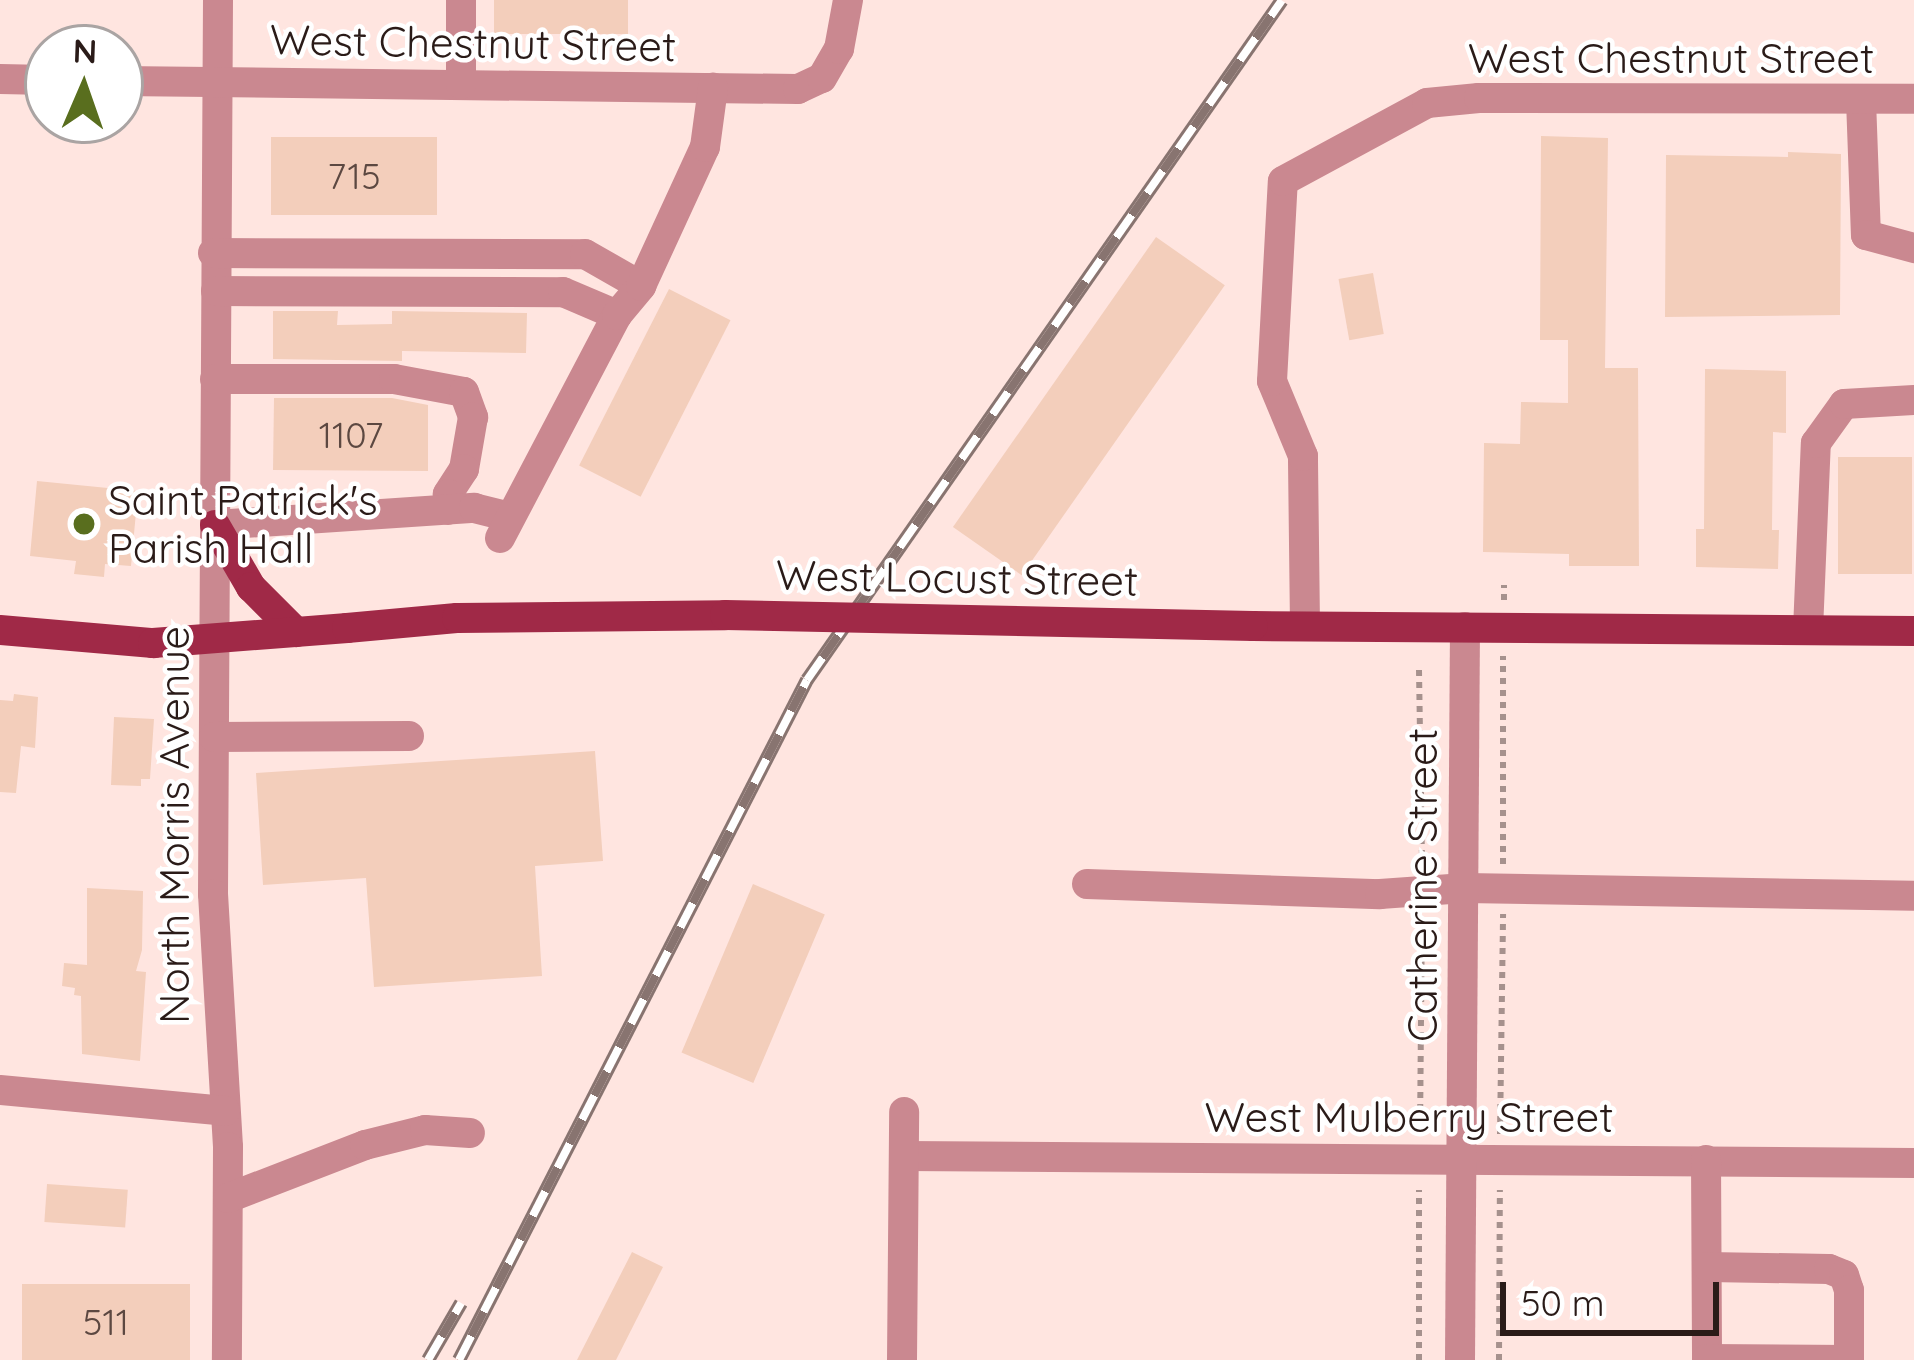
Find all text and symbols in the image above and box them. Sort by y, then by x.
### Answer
street label: West Chestnut Street [269,14,677,72]
north arrow [24,24,144,144]
text: N [72,30,98,71]
street label: West Chestnut Street [1468,33,1874,83]
house number: 715 [327,154,381,198]
house number: 1107 [319,413,383,457]
place label: Saint Patrick's Parish Hall [108,475,378,574]
marker: Saint Patrick's Parish Hall [71,511,97,537]
street label: West Locust Street [775,550,1139,606]
street label: North Morris Avenue [149,626,199,1024]
street label: Catherine Street [1397,728,1447,1042]
street label: West Mulberry Street [1205,1092,1613,1142]
scale bar [1506,1258,1725,1332]
text: 50 m [1521,1280,1605,1325]
house number: 511 [83,1300,129,1344]

